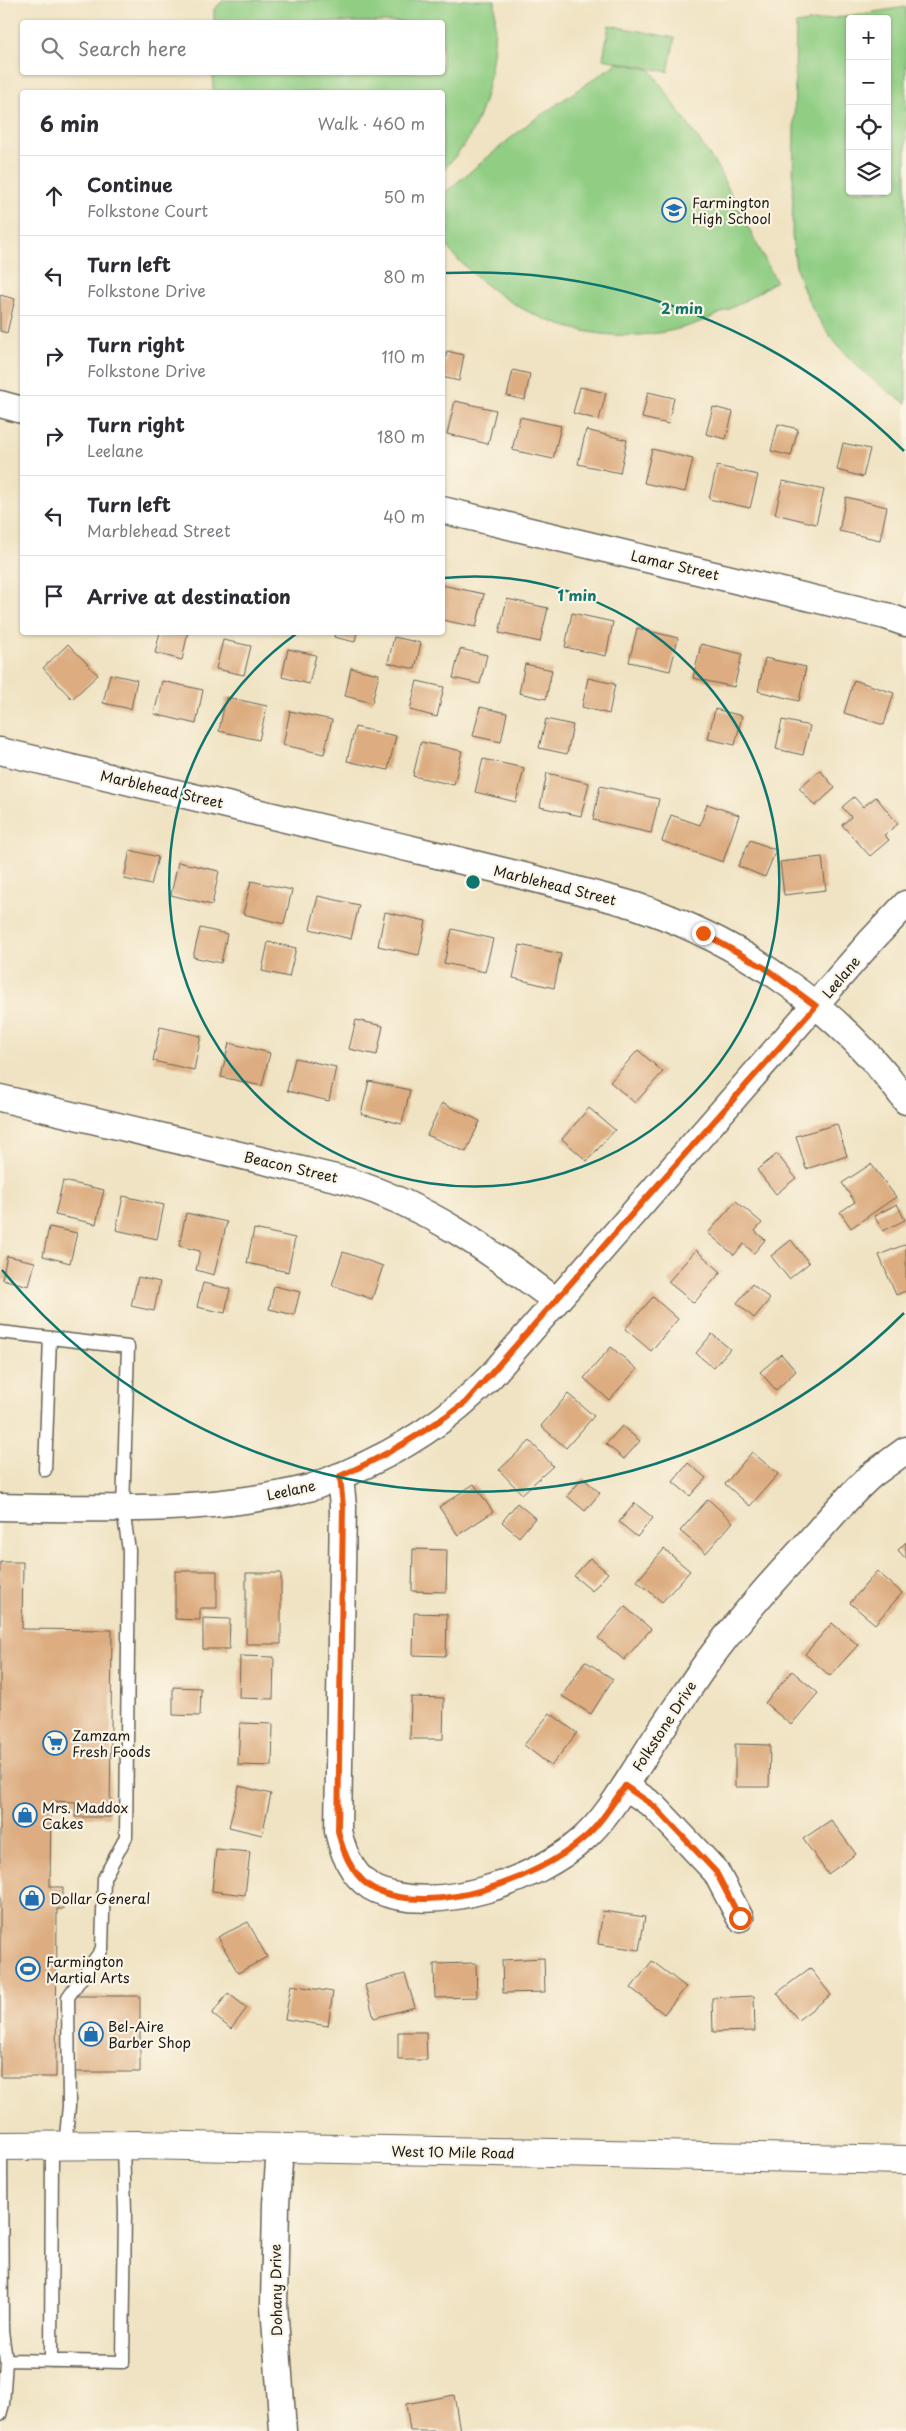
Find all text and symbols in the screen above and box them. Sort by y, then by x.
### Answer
map controls [846,15,891,195]
button: + [846,15,891,60]
search box [20,20,445,75]
icon: search [38,34,66,62]
text: Search here [78,34,187,62]
button: − [846,60,891,105]
button: locate [846,105,891,150]
text: 6 min [40,107,99,139]
text: Walk · 460 m [318,111,425,135]
button: layers [846,150,891,195]
text: Continue [87,170,173,198]
icon: ahead [40,182,68,210]
text: 50 m [384,184,425,208]
place label: Farmington High School [692,192,771,229]
school or university icon: Farmington High School [661,197,687,223]
text: Folkstone Court [87,198,208,222]
text: Turn left [87,250,171,278]
icon: left [40,262,68,290]
text: 80 m [383,264,425,288]
text: Folkstone Drive [87,278,206,302]
text: 2 min [661,296,703,319]
text: Turn right [87,330,185,358]
icon: right [40,342,68,370]
text: 110 m [382,344,425,368]
text: Folkstone Drive [87,358,206,382]
text: Turn right [87,410,185,438]
icon: right [40,422,68,450]
text: 180 m [377,424,425,448]
text: Leelane [87,438,144,462]
text: Turn left [87,490,171,518]
icon: left [40,502,68,530]
text: 40 m [383,504,425,528]
text: Marblehead Street [87,518,230,542]
street label: Lamar Street [629,545,721,585]
icon: arrive [40,582,68,610]
text: Arrive at destination [87,582,291,610]
text: 1 min [558,583,596,606]
street label: Marblehead Street [98,765,226,813]
street label: Marblehead Street [492,860,619,910]
centre of rings [464,873,482,891]
route end [692,922,715,945]
street label: Leelane [817,951,865,1003]
street label: Beacon Street [242,1146,340,1188]
street label: Leelane [265,1475,318,1505]
street label: Folkstone Drive [627,1677,701,1775]
place label: Zamzam Fresh Foods [72,1725,151,1762]
supermarket icon: Zamzam Fresh Foods [42,1730,68,1756]
place label: Mrs. Maddox Cakes [42,1797,129,1834]
shop icon: Mrs. Maddox Cakes [12,1802,38,1828]
shop icon: Dollar General [19,1885,45,1911]
place label: Dollar General [50,1888,150,1909]
route start [729,1907,752,1930]
place label: Farmington Martial Arts [46,1951,130,1988]
sports icon: Farmington Martial Arts [15,1956,41,1982]
place label: Bel-Aire Barber Shop [108,2016,191,2053]
shop icon: Bel-Aire Barber Shop [78,2021,104,2047]
street label: West 10 Mile Road [391,2140,515,2164]
street label: Dohany Drive [265,2244,287,2336]

